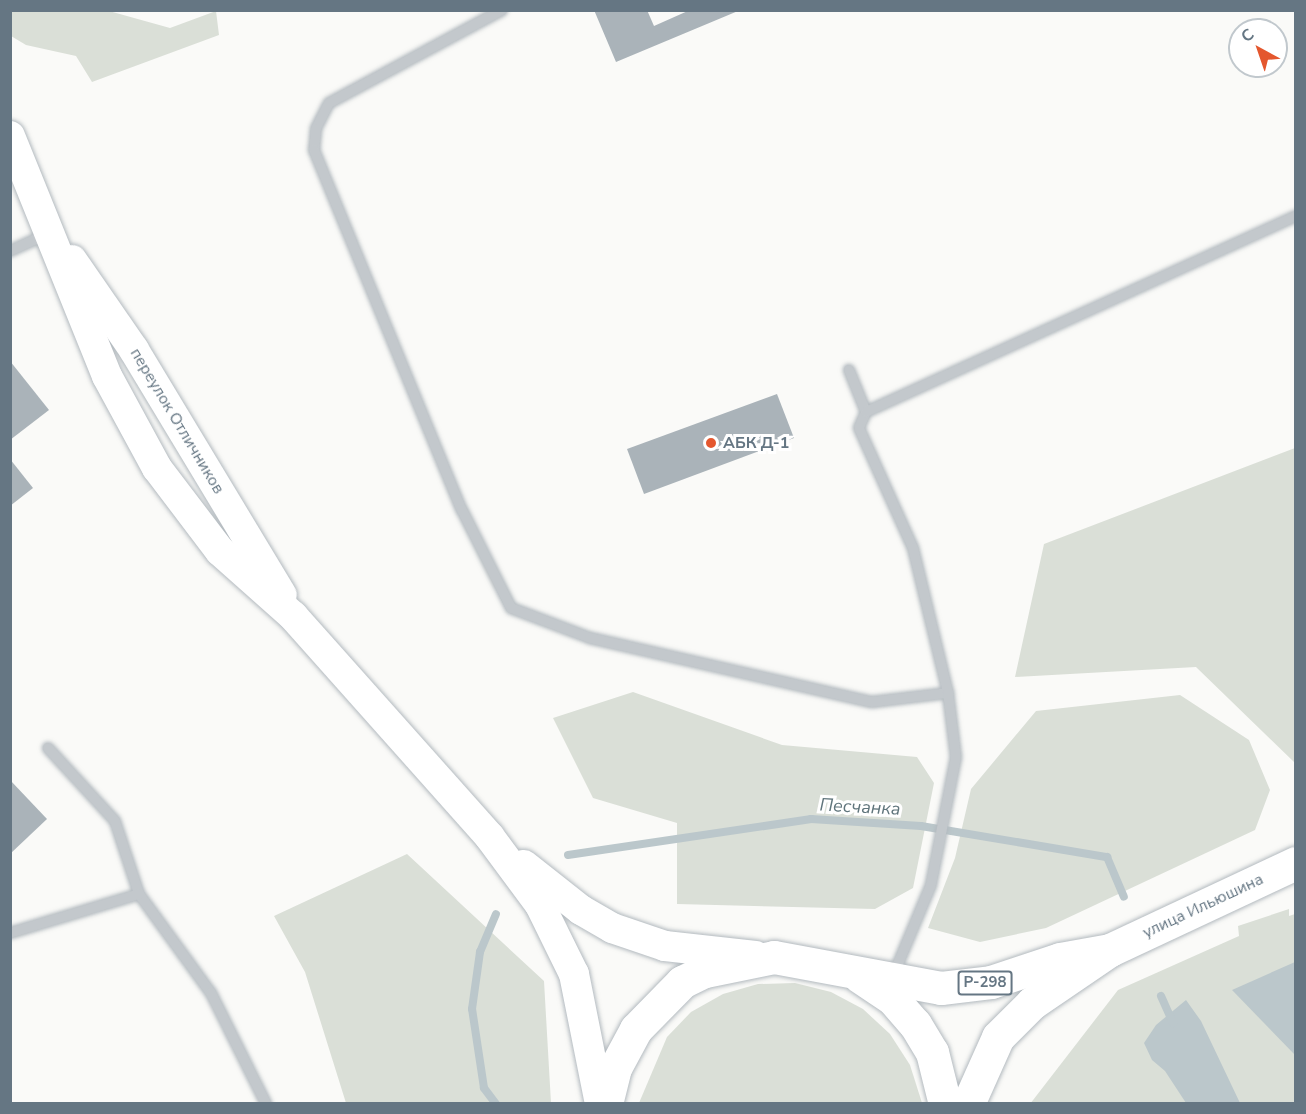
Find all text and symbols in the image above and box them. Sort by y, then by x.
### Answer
north arrow [1228,18,1288,78]
text: С [1236,24,1259,48]
street label: переулок Отличников [126,345,228,497]
place label: АБК Д-1 [723,433,789,453]
marker: АБК Д-1 [704,436,718,450]
water label: Песчанка [819,794,901,820]
street label: улица Ильюшина [1140,870,1266,942]
road number: Р-298 [956,971,1014,995]

